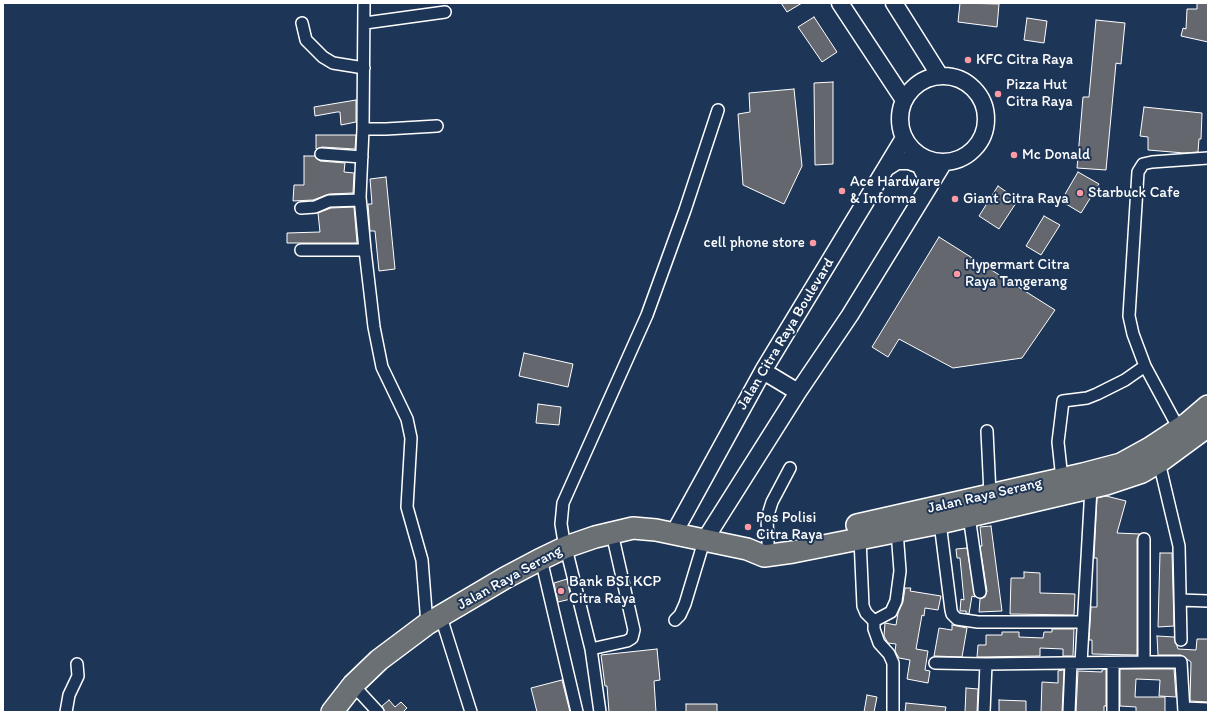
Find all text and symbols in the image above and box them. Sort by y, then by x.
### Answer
place label: KFC Citra Raya [976,51,1073,69]
marker: KFC Citra Raya [963,55,973,65]
place label: Pizza Hut Citra Raya [1006,76,1073,111]
marker: Pizza Hut Citra Raya [993,89,1003,99]
place label: Mc Donald [1022,146,1090,164]
marker: Mc Donald [1009,150,1019,160]
place label: Ace Hardware & Informa [850,173,940,208]
place label: Starbuck Cafe [1088,184,1180,202]
marker: Ace Hardware & Informa [837,186,847,196]
marker: Starbuck Cafe [1075,188,1085,198]
place label: Giant Citra Raya [963,190,1069,208]
marker: Giant Citra Raya [950,194,960,204]
place label: cell phone store [704,234,805,252]
marker: cell phone store [808,238,818,248]
street label: Jalan Citra Raya Boulevard [734,255,838,413]
place label: Hypermart Citra Raya Tangerang [965,256,1070,291]
marker: Hypermart Citra Raya Tangerang [952,269,962,279]
street label: Jalan Raya Serang [926,474,1044,518]
place label: Pos Polisi Citra Raya [756,509,823,544]
marker: Pos Polisi Citra Raya [743,522,753,532]
street label: Jalan Raya Serang [454,542,566,614]
place label: Bank BSI KCP Citra Raya [569,573,661,608]
marker: Bank BSI KCP Citra Raya [556,586,566,596]

